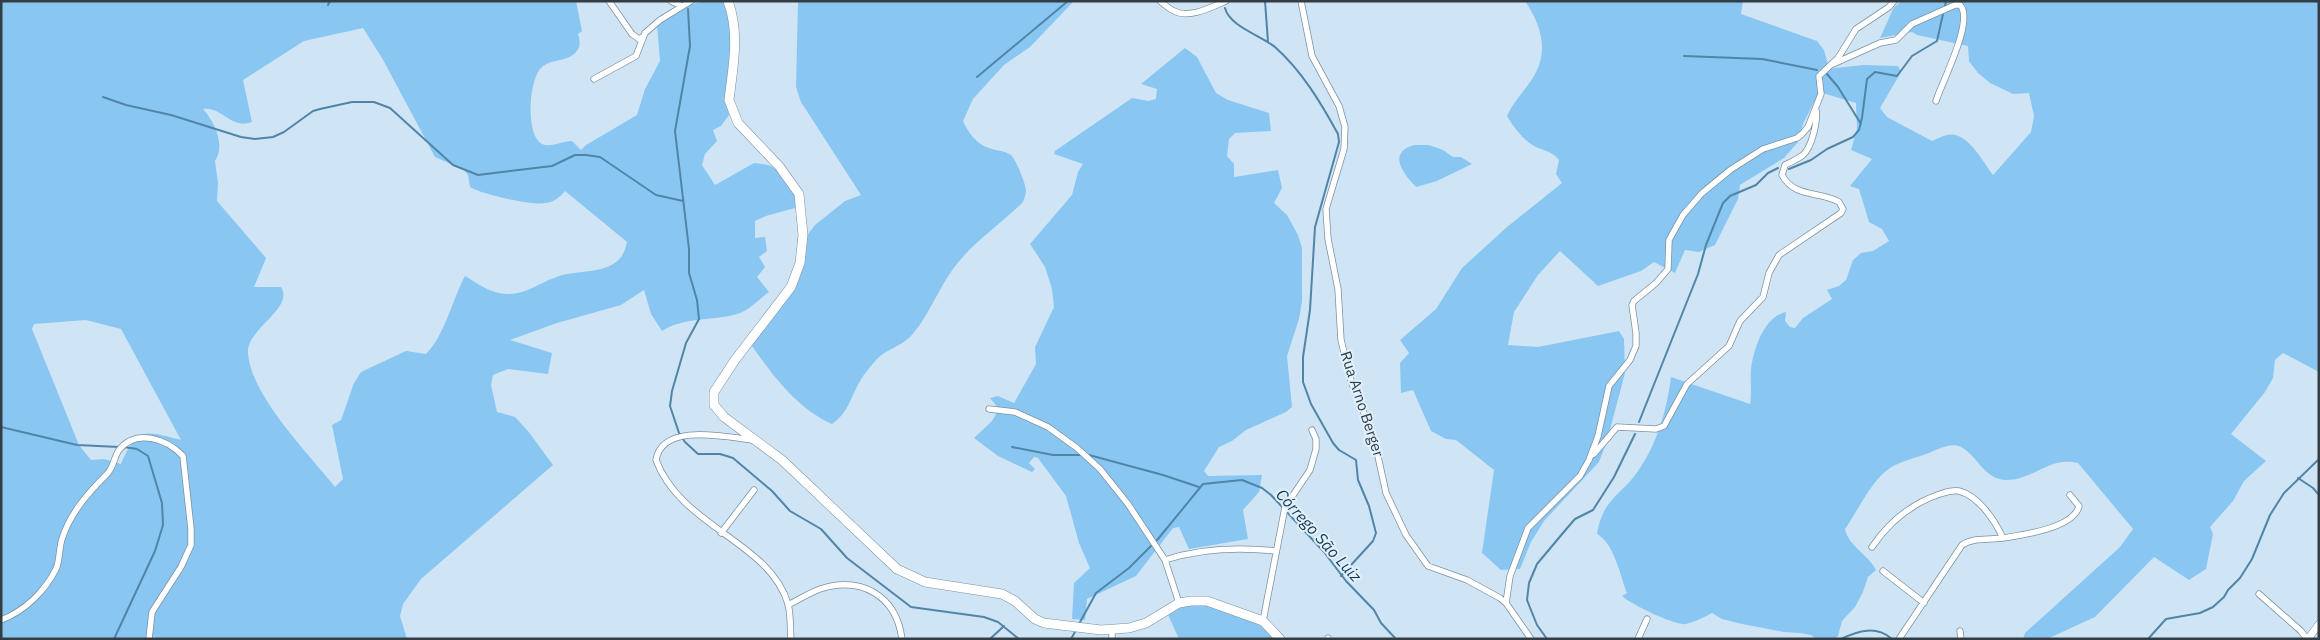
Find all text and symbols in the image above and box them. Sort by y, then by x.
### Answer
street label: Rua Arno Berger [1336,349,1389,460]
water label: Córrego São Luiz [1272,484,1366,586]

